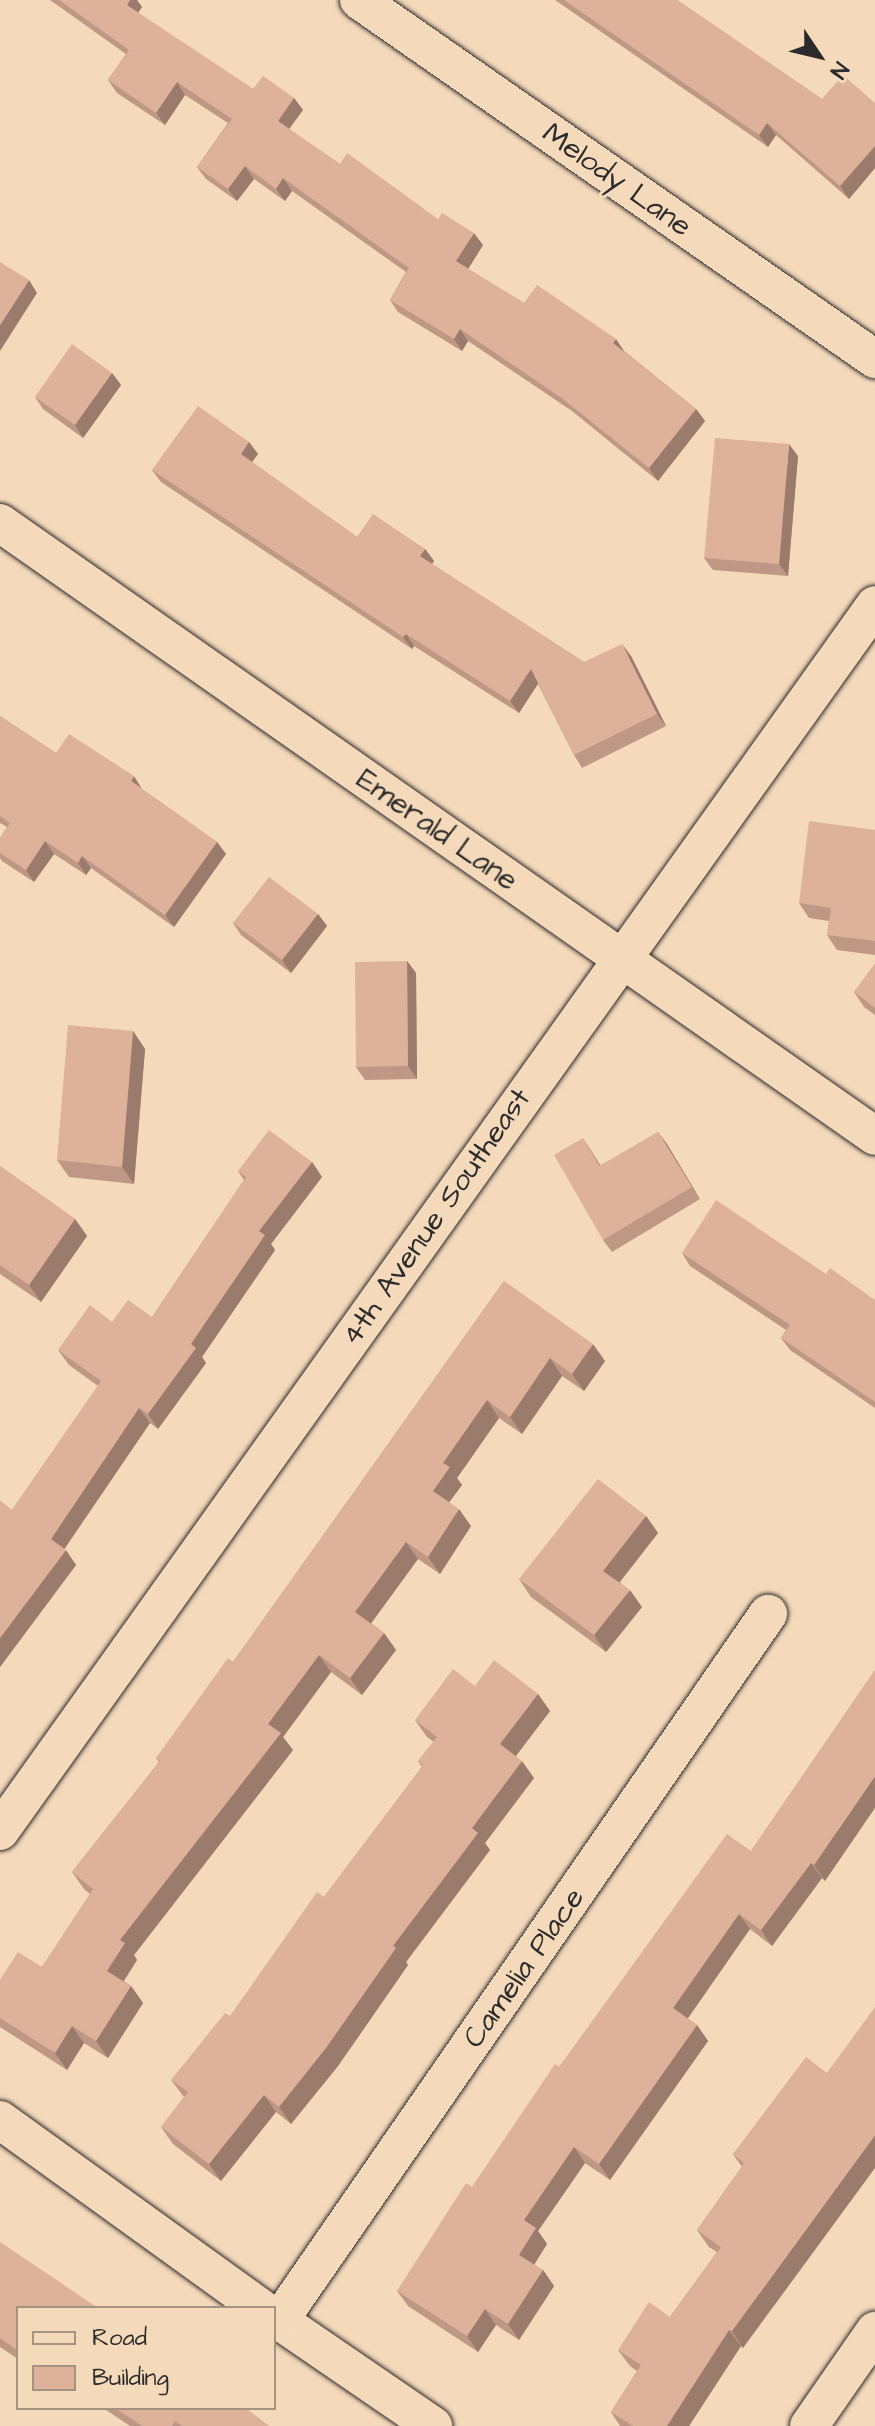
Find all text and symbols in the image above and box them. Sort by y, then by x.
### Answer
north arrow [779,16,859,96]
text: N [822,56,856,85]
street label: Melody Lane [536,115,698,245]
street label: Emerald Lane [349,761,525,899]
street label: 4th Avenue Southeast [334,1081,538,1353]
street label: Camelia Place [456,1881,592,2055]
legend [16,2306,276,2410]
text: Road [92,2321,147,2355]
text: Building [92,2361,169,2395]

